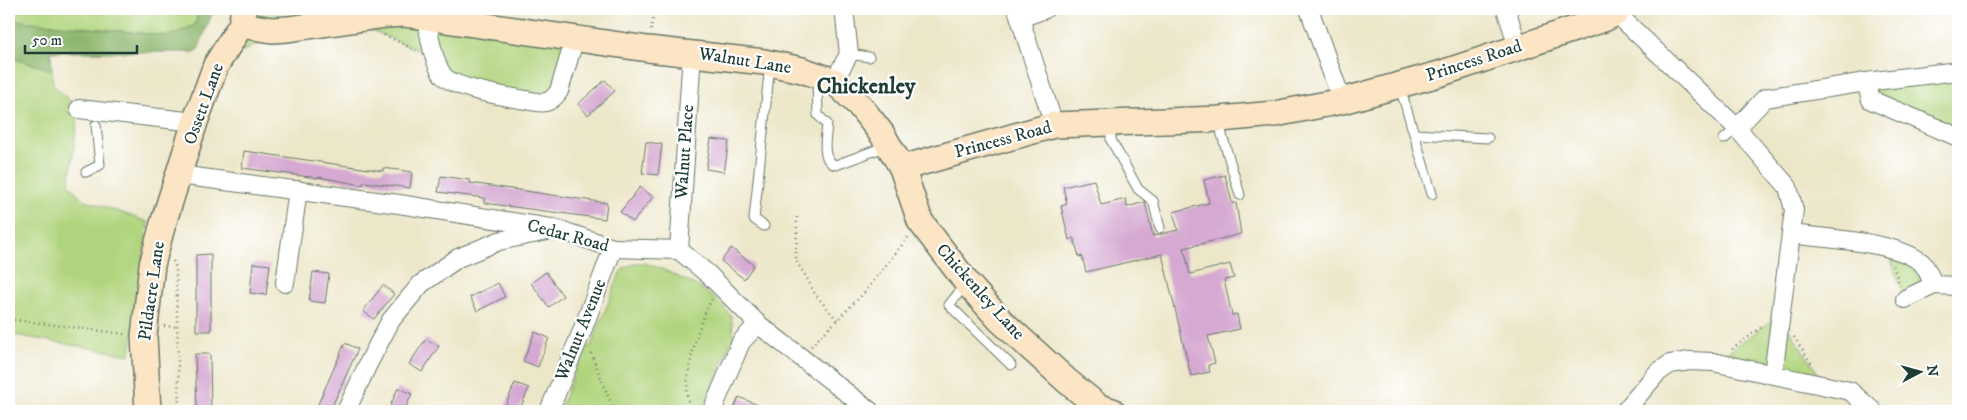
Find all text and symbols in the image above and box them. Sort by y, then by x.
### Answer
scale bar [25,22,138,54]
text: 50 m [32,31,62,50]
street label: Princess Road [1423,35,1525,87]
street label: Walnut Lane [696,43,793,79]
street label: Ossett Lane [179,60,229,148]
district label: Chickenley [817,73,916,100]
street label: Walnut Place [671,104,699,201]
street label: Princess Road [952,116,1054,164]
street label: Cedar Road [525,215,611,257]
street label: Chickenley Lane [931,239,1029,345]
street label: Pildacre Lane [134,240,170,342]
street label: Walnut Avenue [550,276,611,385]
north arrow [1894,348,1944,398]
text: N [1922,364,1942,378]

